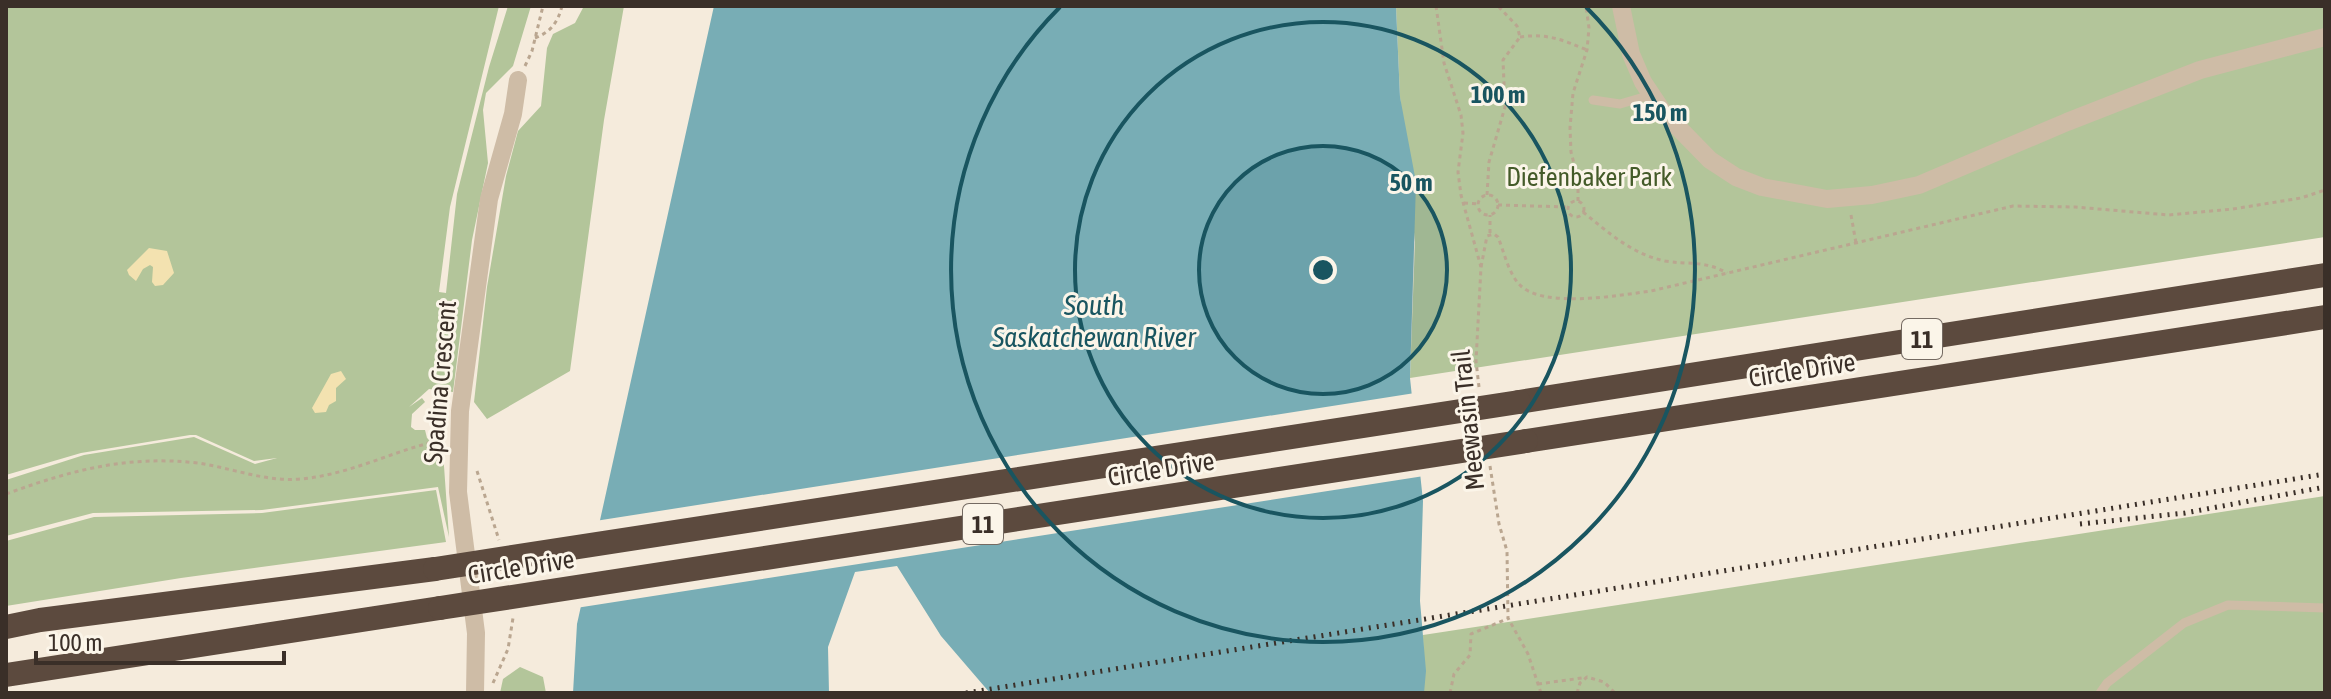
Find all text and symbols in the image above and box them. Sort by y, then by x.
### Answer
text: 100 m [1471,81,1525,108]
text: 150 m [1633,99,1687,126]
park label: Diefenbaker Park [1506,162,1672,192]
text: 50 m [1389,169,1433,196]
centre of rings [1309,256,1337,284]
water label: South Saskatchewan River [991,289,1197,353]
street label: Spadina Crescent [418,299,462,465]
road number: 11 [1902,319,1942,359]
street label: Circle Drive [1747,347,1857,393]
street label: Meewasin Trail [1446,348,1490,492]
street label: Circle Drive [1106,446,1216,492]
road number: 11 [963,504,1003,544]
street label: Circle Drive [466,544,576,590]
scale bar [36,615,284,665]
text: 100 m [48,629,102,656]

